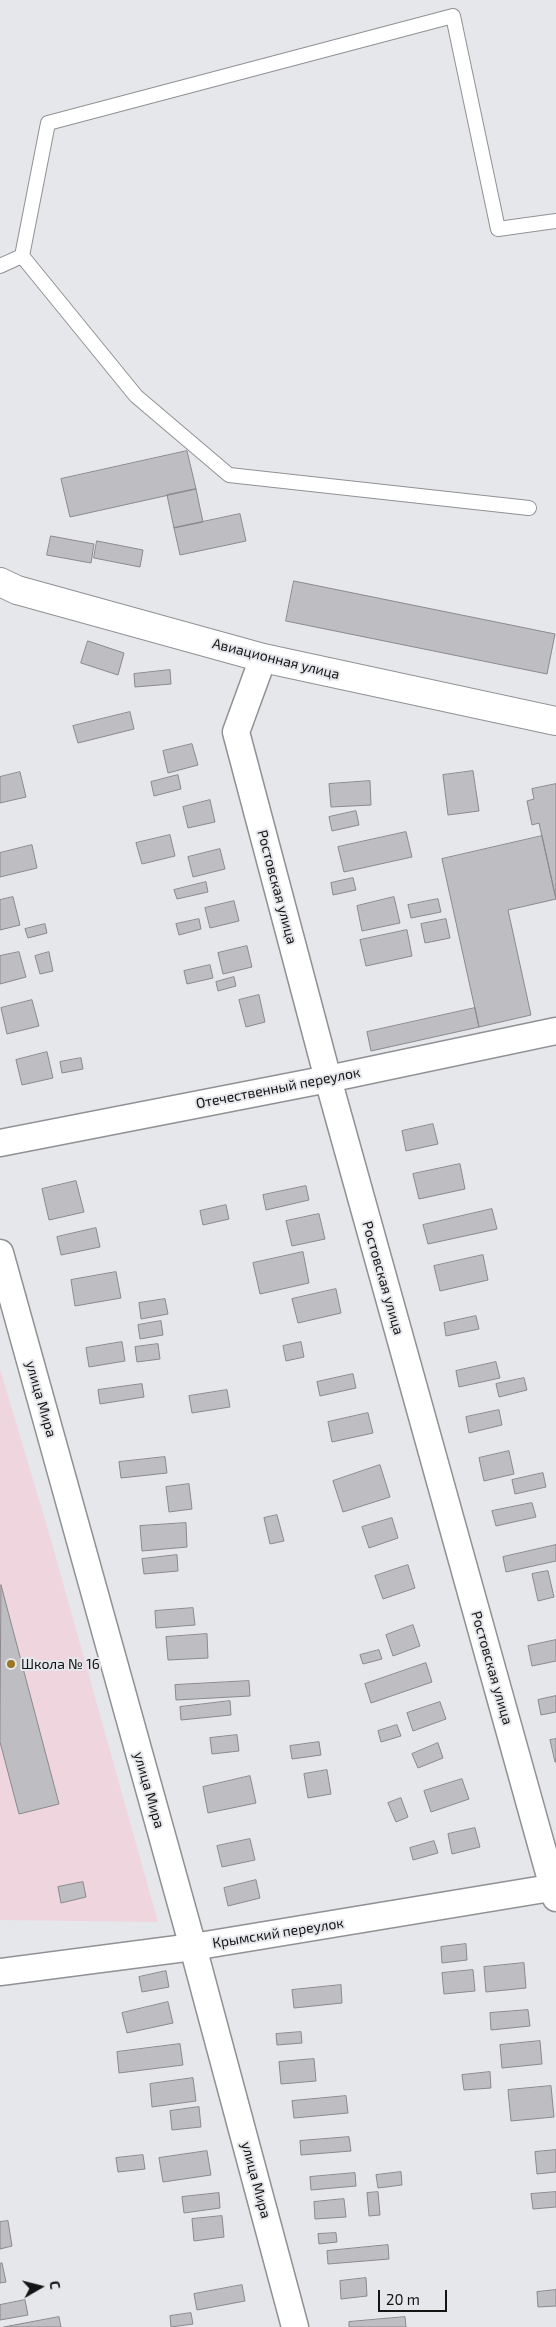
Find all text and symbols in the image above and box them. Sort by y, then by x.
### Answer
street label: Авиационная улица [211,635,341,683]
street label: Ростовская улица [254,828,300,946]
street label: Отечественный переулок [194,1064,362,1112]
street label: Ростовская улица [359,1219,407,1337]
street label: улица Мира [22,1359,60,1439]
street label: Ростовская улица [468,1609,516,1727]
place label: Школа № 16 [21,1656,100,1672]
marker: Школа № 16 [5,1658,17,1670]
street label: улица Мира [130,1750,168,1830]
street label: Крымский переулок [211,1914,345,1952]
street label: улица Мира [238,2140,274,2220]
north arrow [15,2262,65,2312]
text: С [46,2280,64,2290]
scale bar [381,2280,450,2312]
text: 20 m [386,2290,420,2308]

